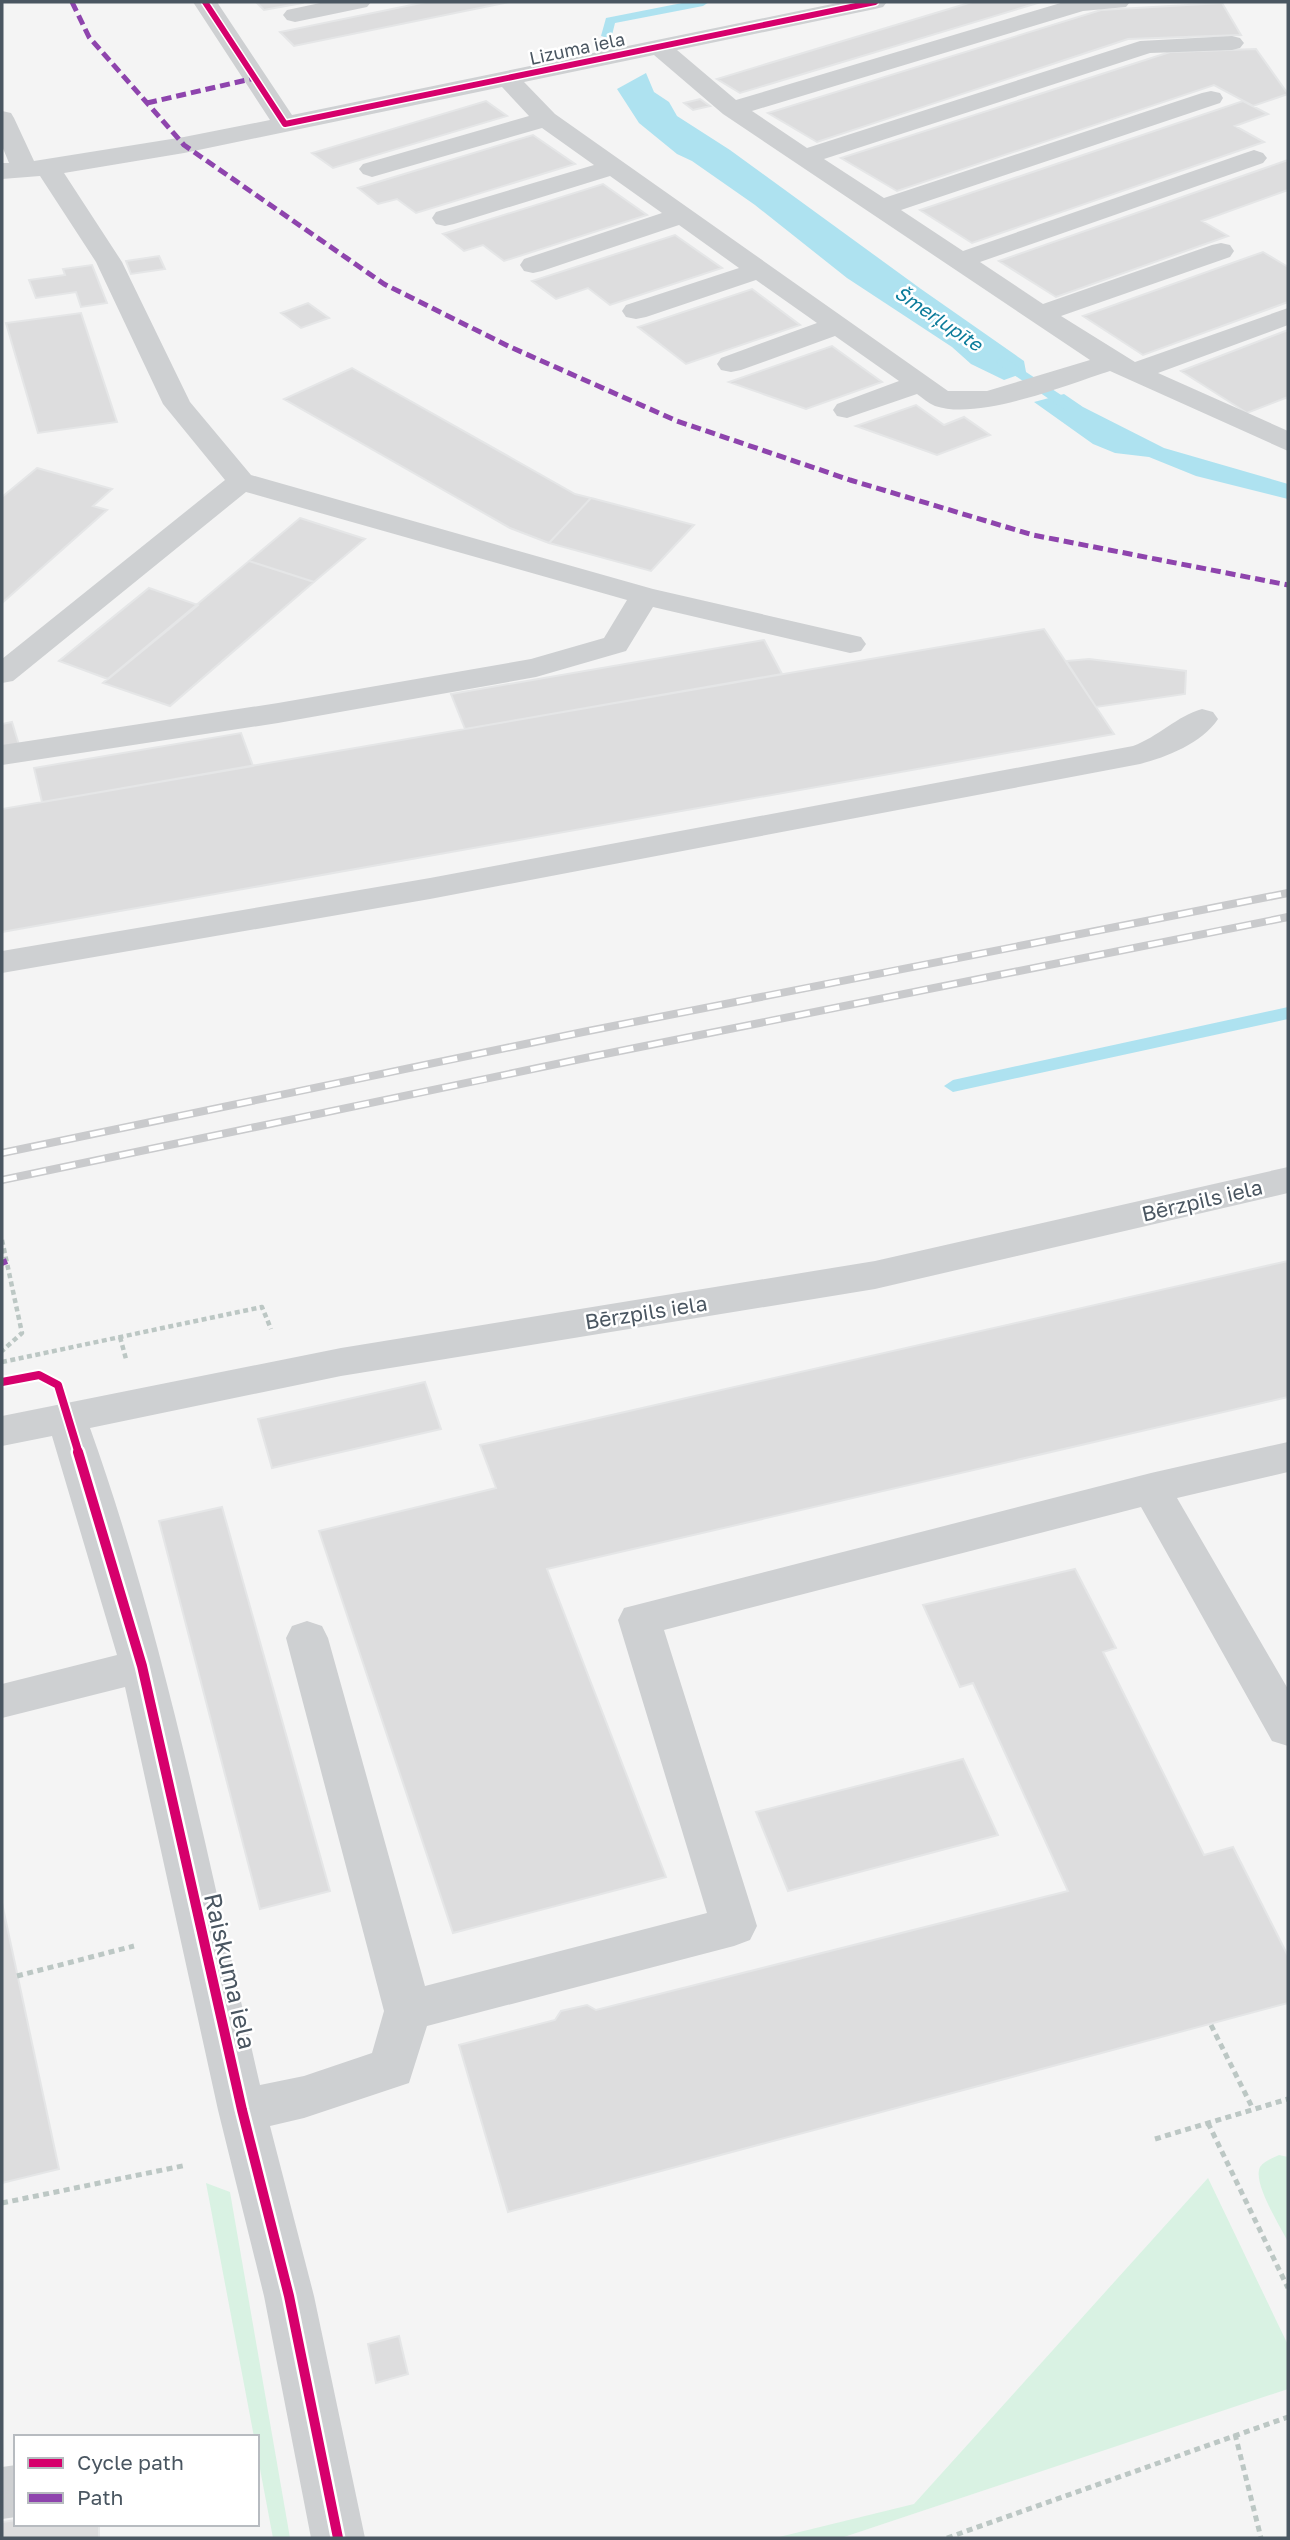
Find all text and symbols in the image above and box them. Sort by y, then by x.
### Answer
street label: Lizuma iela [527,27,627,69]
water label: Šmerļupīte [890,280,989,358]
street label: Bērzpils iela [1139,1173,1265,1227]
street label: Bērzpils iela [583,1290,709,1334]
street label: Raiskuma iela [199,1890,263,2052]
legend [14,2435,259,2526]
text: Cycle path [77,2449,184,2475]
text: Path [77,2484,124,2510]

